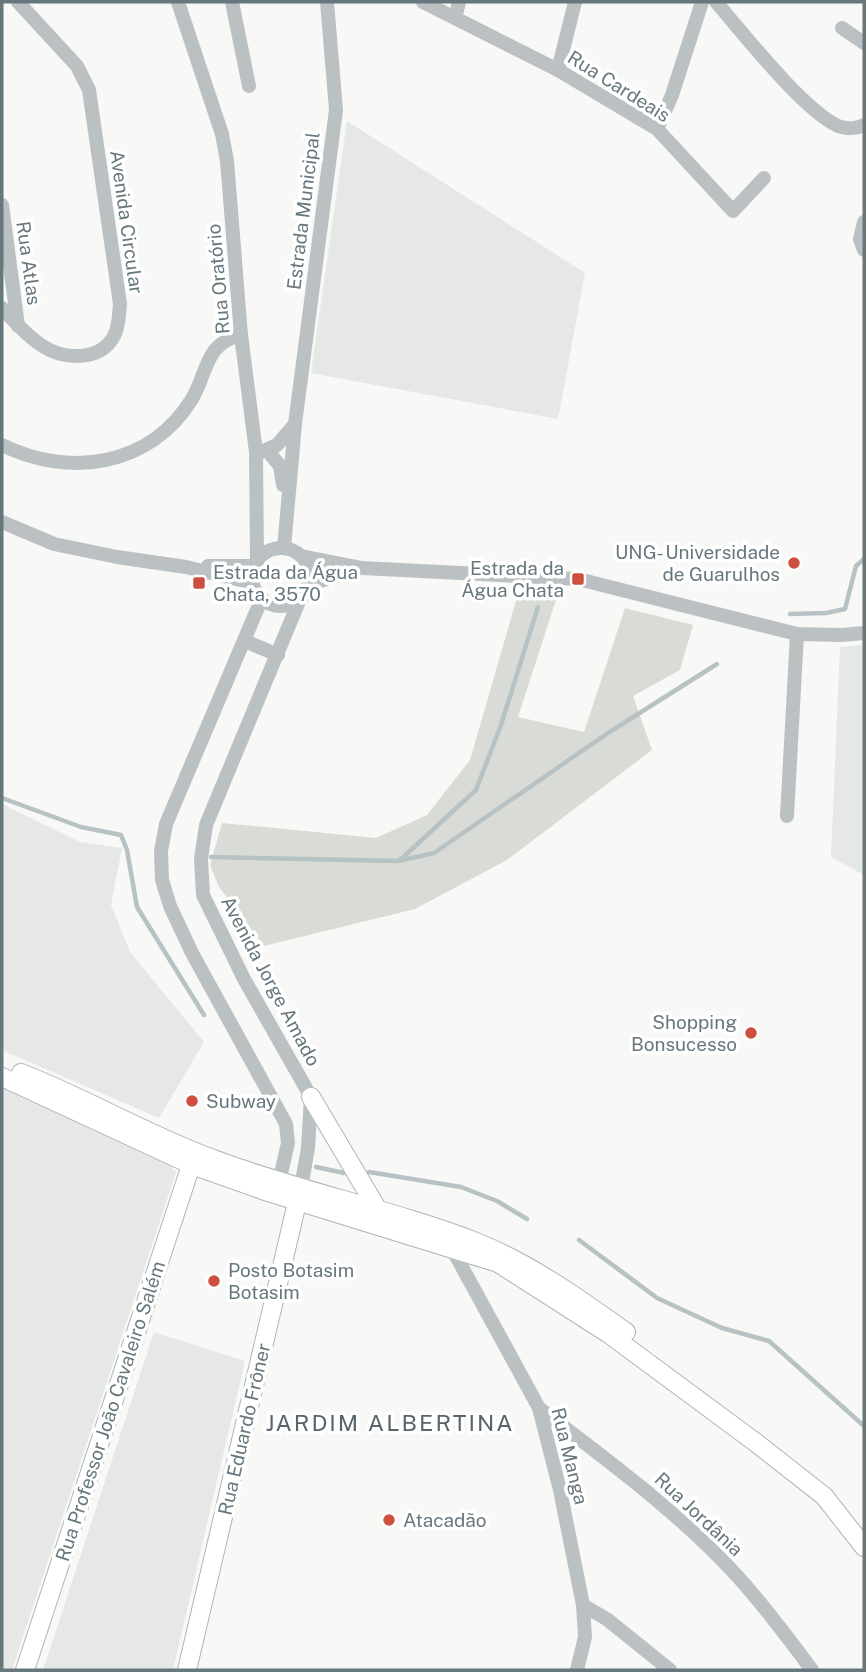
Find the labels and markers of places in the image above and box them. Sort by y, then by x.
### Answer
place label: UNG- Universidade de Guarulhos [615,541,780,585]
marker: UNG- Universidade de Guarulhos [786,555,802,571]
place label: Estrada da Água Chata [461,557,564,601]
place label: Estrada da Água Chata, 3570 [213,561,358,605]
marker: Estrada da Água Chata [570,571,586,587]
marker: Estrada da Água Chata, 3570 [191,575,207,591]
place label: Shopping Bonsucesso [631,1011,737,1055]
marker: Shopping Bonsucesso [743,1025,759,1041]
place label: Subway [206,1090,276,1112]
marker: Subway [184,1093,200,1109]
place label: Posto Botasim Botasim [228,1259,354,1303]
marker: Posto Botasim Botasim [206,1273,222,1289]
place label: Atacadão [403,1509,487,1531]
marker: Atacadão [381,1512,397,1528]

